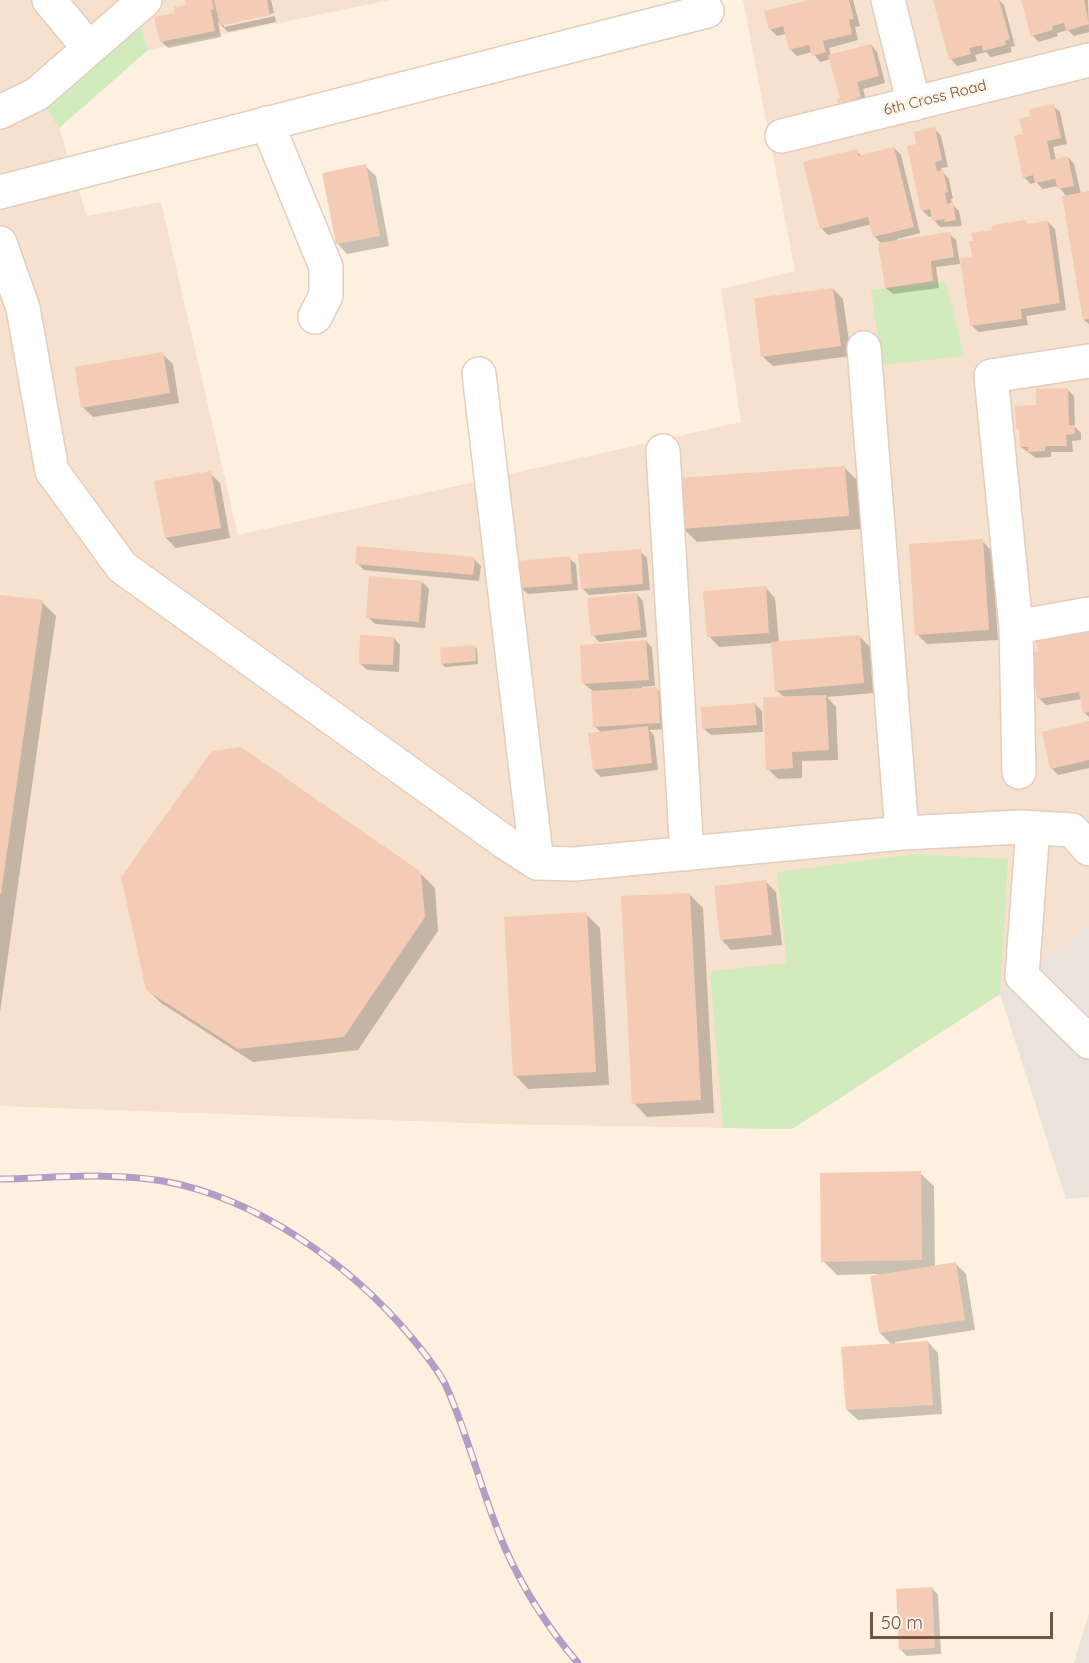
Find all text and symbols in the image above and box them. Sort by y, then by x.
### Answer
street label: 6th Cross Road [882,77,988,119]
scale bar [873,1600,1056,1638]
text: 50 m [881,1611,923,1634]

